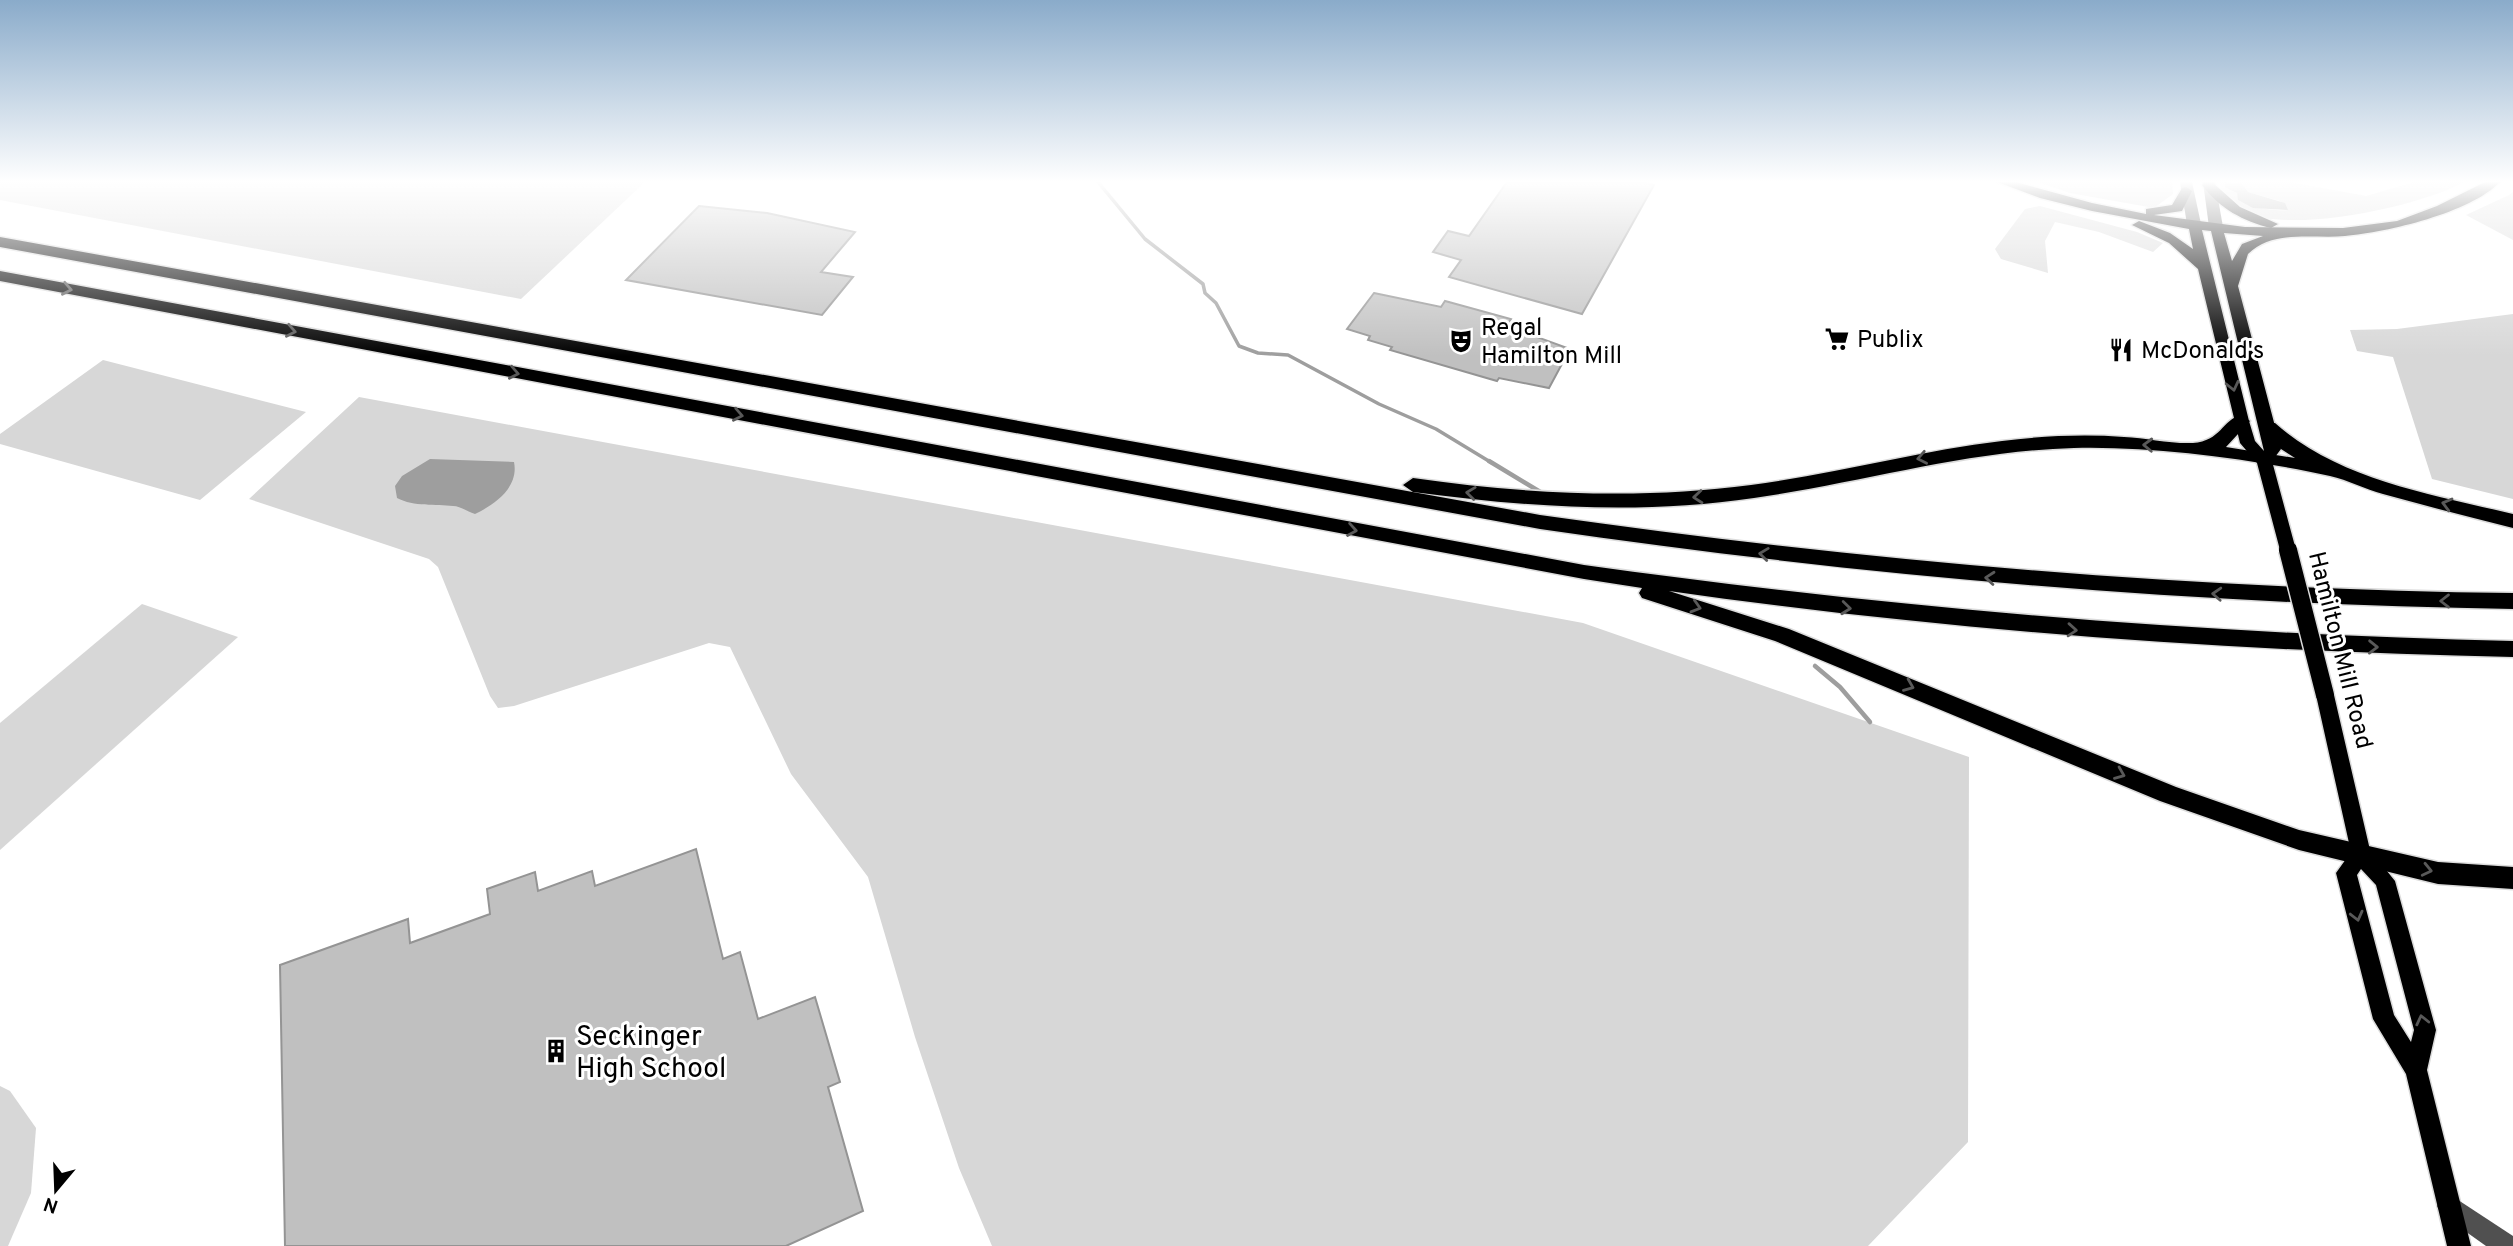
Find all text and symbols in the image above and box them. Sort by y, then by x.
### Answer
one-way arrow [61,281,73,296]
place label: Regal Hamilton Mill [1481,314,1622,372]
one-way arrow [285,323,297,338]
supermarket icon: Publix [1823,325,1851,353]
place label: Publix [1857,326,1924,356]
theatre icon: Regal Hamilton Mill [1447,327,1475,355]
restaurant icon: McDonald's [2107,336,2135,364]
place label: McDonald's [2141,337,2264,367]
one-way arrow [508,365,520,380]
one-way arrow [2225,379,2239,391]
one-way arrow [732,407,744,422]
one-way arrow [2142,438,2153,453]
one-way arrow [1916,450,1928,465]
one-way arrow [1465,486,1477,501]
one-way arrow [1692,489,1703,504]
one-way arrow [2441,498,2453,512]
one-way arrow [1346,522,1357,537]
one-way arrow [1758,547,1770,562]
street label: Hamilton Mill Road [2300,549,2378,752]
one-way arrow [1985,571,1996,586]
one-way arrow [2212,586,2223,601]
one-way arrow [2439,593,2450,609]
one-way arrow [1689,599,1702,613]
one-way arrow [1840,600,1852,615]
one-way arrow [2067,622,2078,637]
one-way arrow [2368,639,2378,655]
one-way arrow [1903,677,1915,691]
one-way arrow [2113,766,2125,780]
one-way arrow [2421,862,2433,876]
one-way arrow [2349,910,2363,922]
one-way arrow [2415,1014,2430,1026]
place label: Seckinger High School [576,1020,726,1088]
building icon: Seckinger High School [542,1037,570,1065]
north arrow [21,1155,91,1225]
text: N [41,1191,61,1218]

